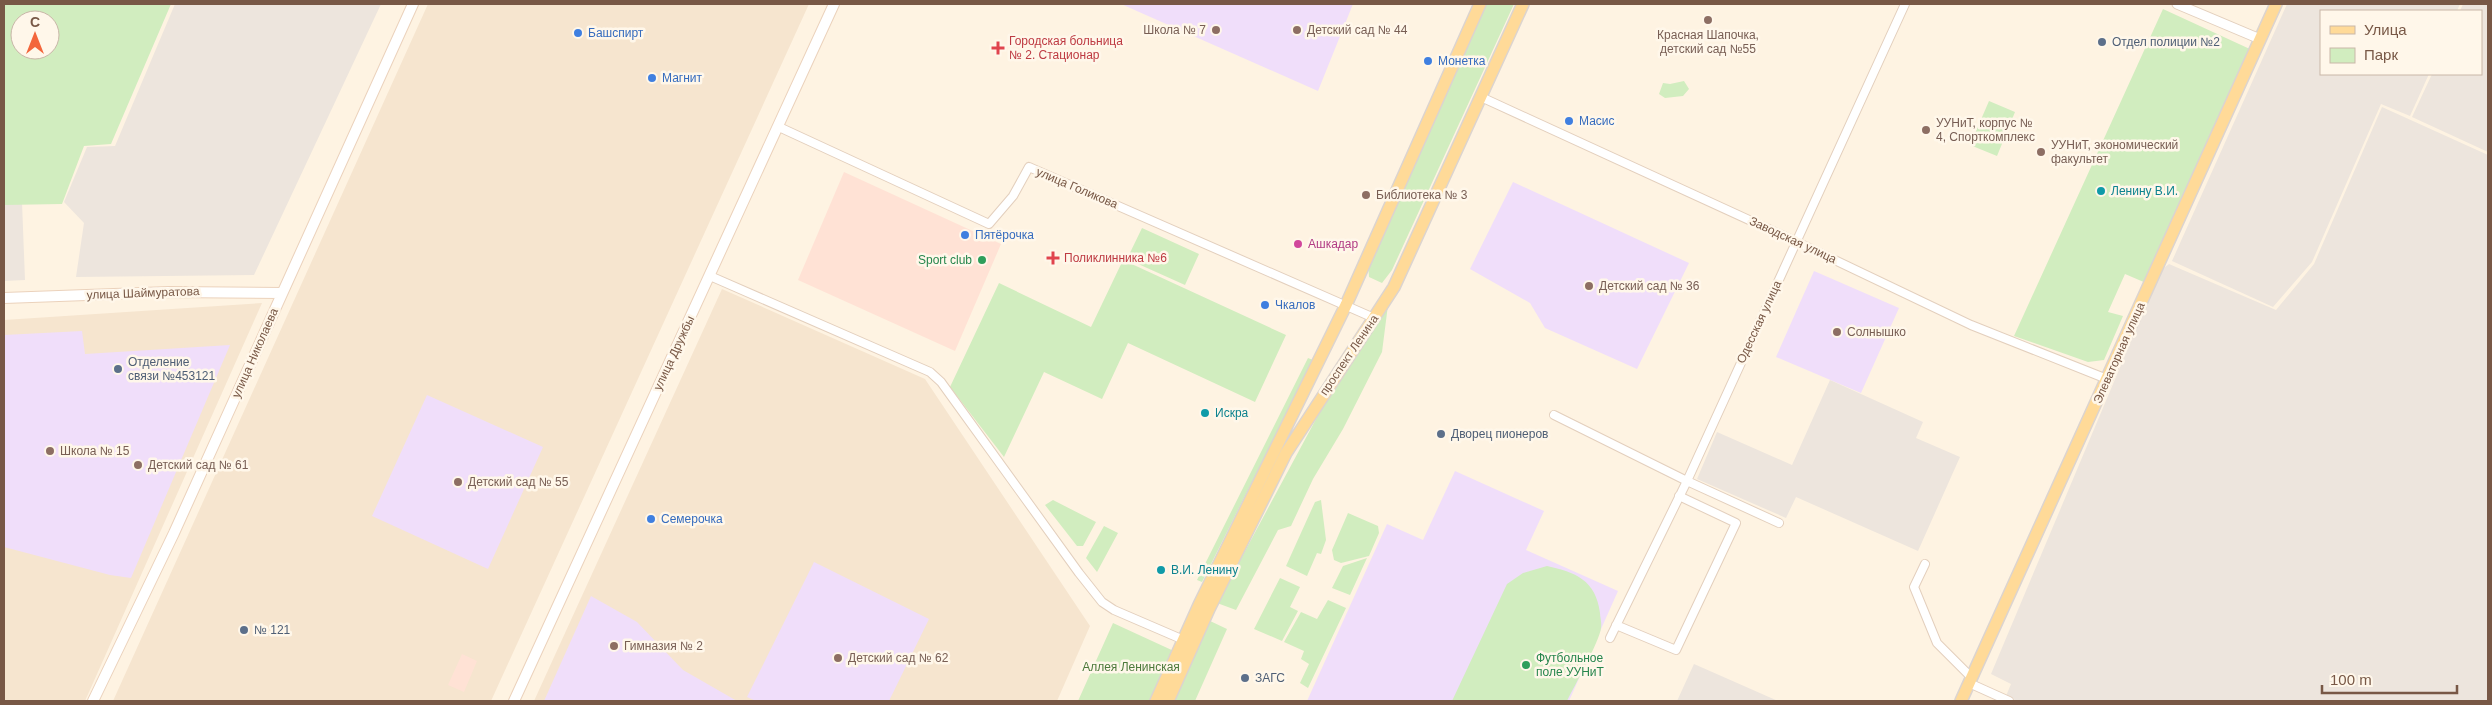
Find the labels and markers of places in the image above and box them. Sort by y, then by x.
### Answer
marker: Красная Шапочка, детский сад №55 [1702,14,1714,26]
place label: Школа № 7 [1143,23,1206,37]
place label: Детский сад № 44 [1307,23,1408,37]
marker: Школа № 7 [1210,24,1222,36]
marker: Детский сад № 44 [1291,24,1303,36]
place label: Башспирт [588,26,644,40]
marker: Башспирт [572,27,584,39]
place label: Красная Шапочка, детский сад №55 [1657,28,1759,56]
place label: Городская больница № 2. Стационар [1009,34,1123,62]
place label: Отдел полиции №2 [2112,35,2220,49]
marker: Отдел полиции №2 [2096,36,2108,48]
marker: Городская больница № 2. Стационар [991,41,1005,55]
place label: Монетка [1438,54,1486,68]
marker: Монетка [1422,55,1434,67]
place label: Магнит [662,71,703,85]
marker: Магнит [646,72,658,84]
place label: Масис [1579,114,1615,128]
marker: Масис [1563,115,1575,127]
place label: УУНиТ, корпус № 4, Спорткомплекс [1936,116,2035,144]
marker: УУНиТ, корпус № 4, Спорткомплекс [1920,124,1932,136]
place label: УУНиТ, экономический факультет [2051,138,2178,166]
marker: УУНиТ, экономический факультет [2035,146,2047,158]
place label: Ленину В.И. [2111,184,2178,198]
marker: Ленину В.И. [2095,185,2107,197]
place label: Библиотека № 3 [1376,188,1468,202]
marker: Библиотека № 3 [1360,189,1372,201]
place label: Пятёрочка [975,228,1034,242]
marker: Пятёрочка [959,229,971,241]
place label: Ашкадар [1308,237,1358,251]
marker: Ашкадар [1292,238,1304,250]
marker: Поликлинника №6 [1046,251,1060,265]
place label: Поликлинника №6 [1064,251,1167,265]
place label: Sport club [918,253,972,267]
marker: Sport club [976,254,988,266]
place label: Детский сад № 36 [1599,279,1700,293]
marker: Детский сад № 36 [1583,280,1595,292]
place label: Чкалов [1275,298,1315,312]
marker: Чкалов [1259,299,1271,311]
place label: Солнышко [1847,325,1906,339]
marker: Солнышко [1831,326,1843,338]
place label: Отделение связи №453121 [128,355,216,383]
marker: Отделение связи №453121 [112,363,124,375]
place label: Искра [1215,406,1249,420]
marker: Искра [1199,407,1211,419]
place label: Дворец пионеров [1451,427,1549,441]
marker: Дворец пионеров [1435,428,1447,440]
place label: Школа № 15 [60,444,130,458]
marker: Школа № 15 [44,445,56,457]
place label: Детский сад № 61 [148,458,249,472]
marker: Детский сад № 61 [132,459,144,471]
place label: Детский сад № 55 [468,475,569,489]
marker: Детский сад № 55 [452,476,464,488]
place label: Семерочка [661,512,723,526]
marker: Семерочка [645,513,657,525]
place label: В.И. Ленину [1171,563,1238,577]
marker: В.И. Ленину [1155,564,1167,576]
place label: № 121 [254,623,291,637]
marker: № 121 [238,624,250,636]
place label: Гимназия № 2 [624,639,703,653]
marker: Гимназия № 2 [608,640,620,652]
place label: Детский сад № 62 [848,651,949,665]
place label: Футбольное поле УУНиТ [1536,651,1605,679]
marker: Детский сад № 62 [832,652,844,664]
marker: Футбольное поле УУНиТ [1520,659,1532,671]
place label: ЗАГС [1255,671,1285,685]
marker: ЗАГС [1239,672,1251,684]

